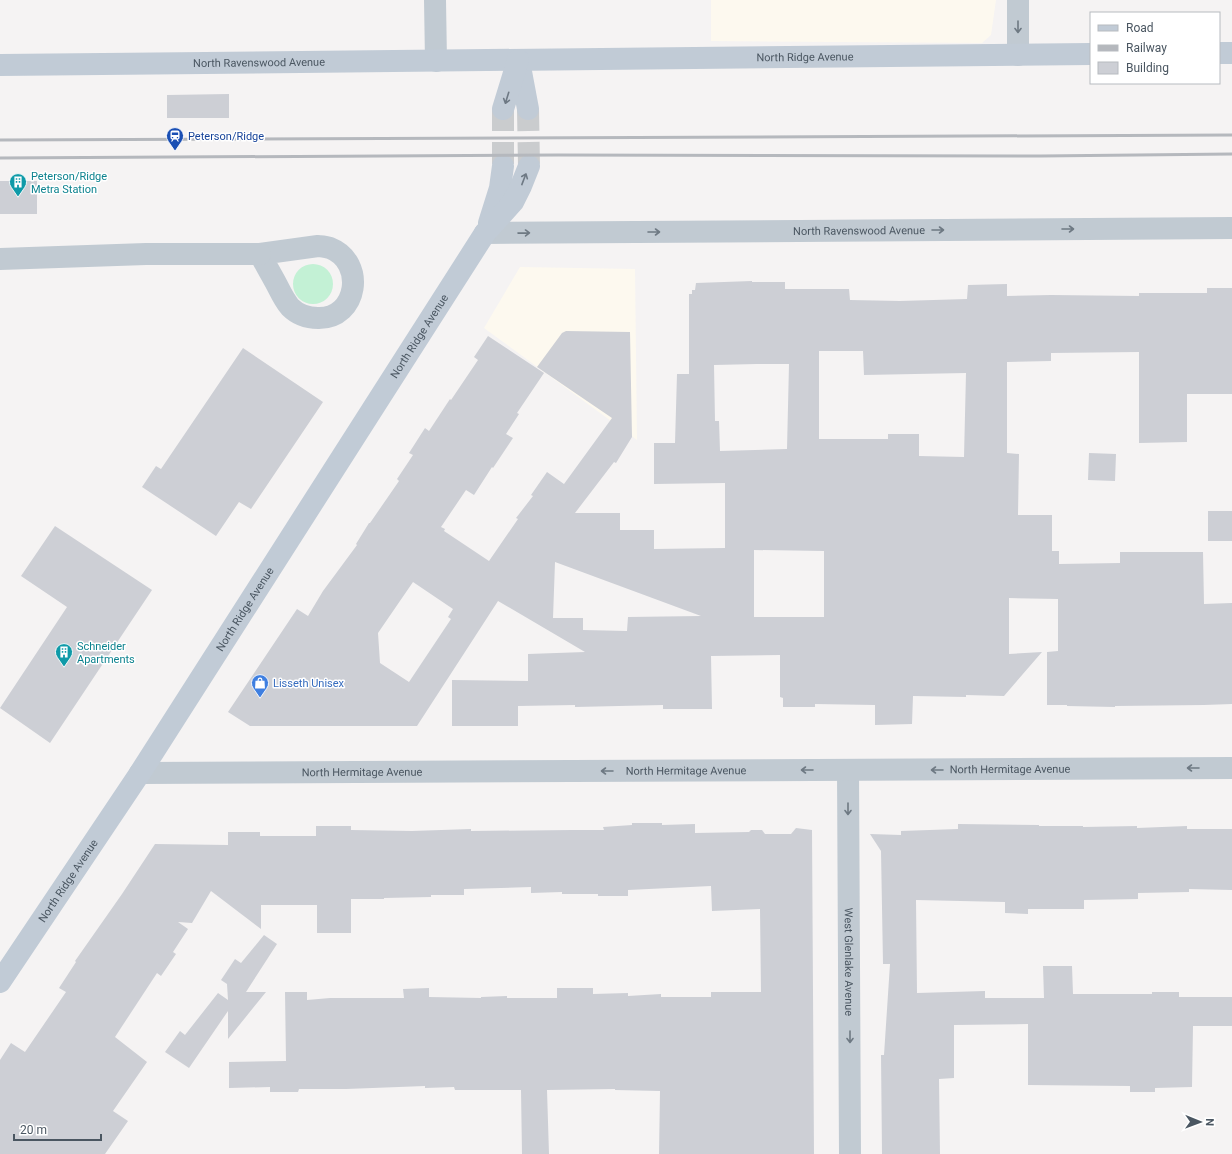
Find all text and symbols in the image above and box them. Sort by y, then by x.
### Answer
legend [1090,12,1220,84]
one-way arrow [1014,20,1022,33]
text: Road [1126,21,1154,35]
text: Railway [1126,41,1167,55]
street label: North Ridge Avenue [756,50,854,64]
street label: North Ravenswood Avenue [193,56,325,70]
text: Building [1126,61,1169,75]
one-way arrow [502,92,510,104]
station icon: Peterson/Ridge [165,126,185,151]
place label: Peterson/Ridge [188,130,264,143]
place label: Peterson/Ridge Metra Station [31,170,107,196]
building icon: Peterson/Ridge Metra Station [8,172,28,197]
one-way arrow [520,173,528,185]
street label: North Ravenswood Avenue [793,224,925,238]
one-way arrow [1061,225,1074,233]
one-way arrow [931,226,944,234]
one-way arrow [647,228,660,236]
one-way arrow [517,229,530,237]
street label: North Ridge Avenue [388,292,451,381]
street label: North Ridge Avenue [214,565,277,654]
place label: Schneider Apartments [77,640,135,666]
building icon: Schneider Apartments [54,642,74,667]
shop icon: Lisseth Unisex [250,673,270,698]
place label: Lisseth Unisex [273,677,345,690]
street label: North Hermitage Avenue [950,763,1071,776]
street label: North Hermitage Avenue [626,764,747,778]
one-way arrow [1187,764,1200,772]
street label: North Hermitage Avenue [302,766,423,779]
one-way arrow [801,766,814,774]
one-way arrow [931,766,944,774]
one-way arrow [601,767,614,775]
one-way arrow [844,802,852,815]
street label: North Ridge Avenue [36,837,101,925]
street label: West Glenlake Avenue [842,908,855,1016]
one-way arrow [846,1030,854,1043]
north arrow [1180,1102,1220,1142]
scale bar [14,1116,101,1142]
text: N [1203,1118,1216,1126]
text: 20 m [20,1123,47,1137]

